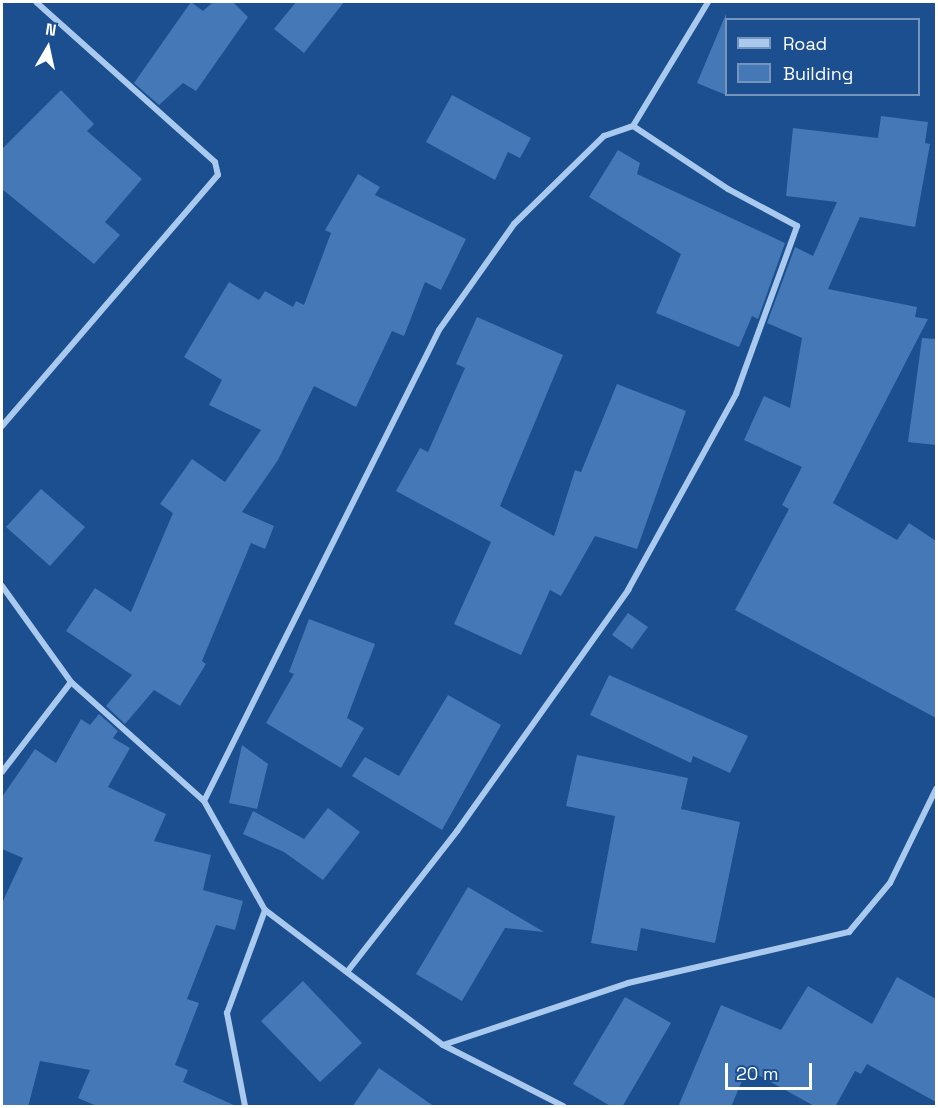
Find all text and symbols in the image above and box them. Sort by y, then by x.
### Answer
north arrow [18,18,78,78]
legend [725,18,920,96]
text: N [44,19,58,41]
text: Road [783,32,827,55]
text: Building [783,62,853,85]
scale bar [728,1051,815,1089]
text: 20 m [736,1062,779,1085]

